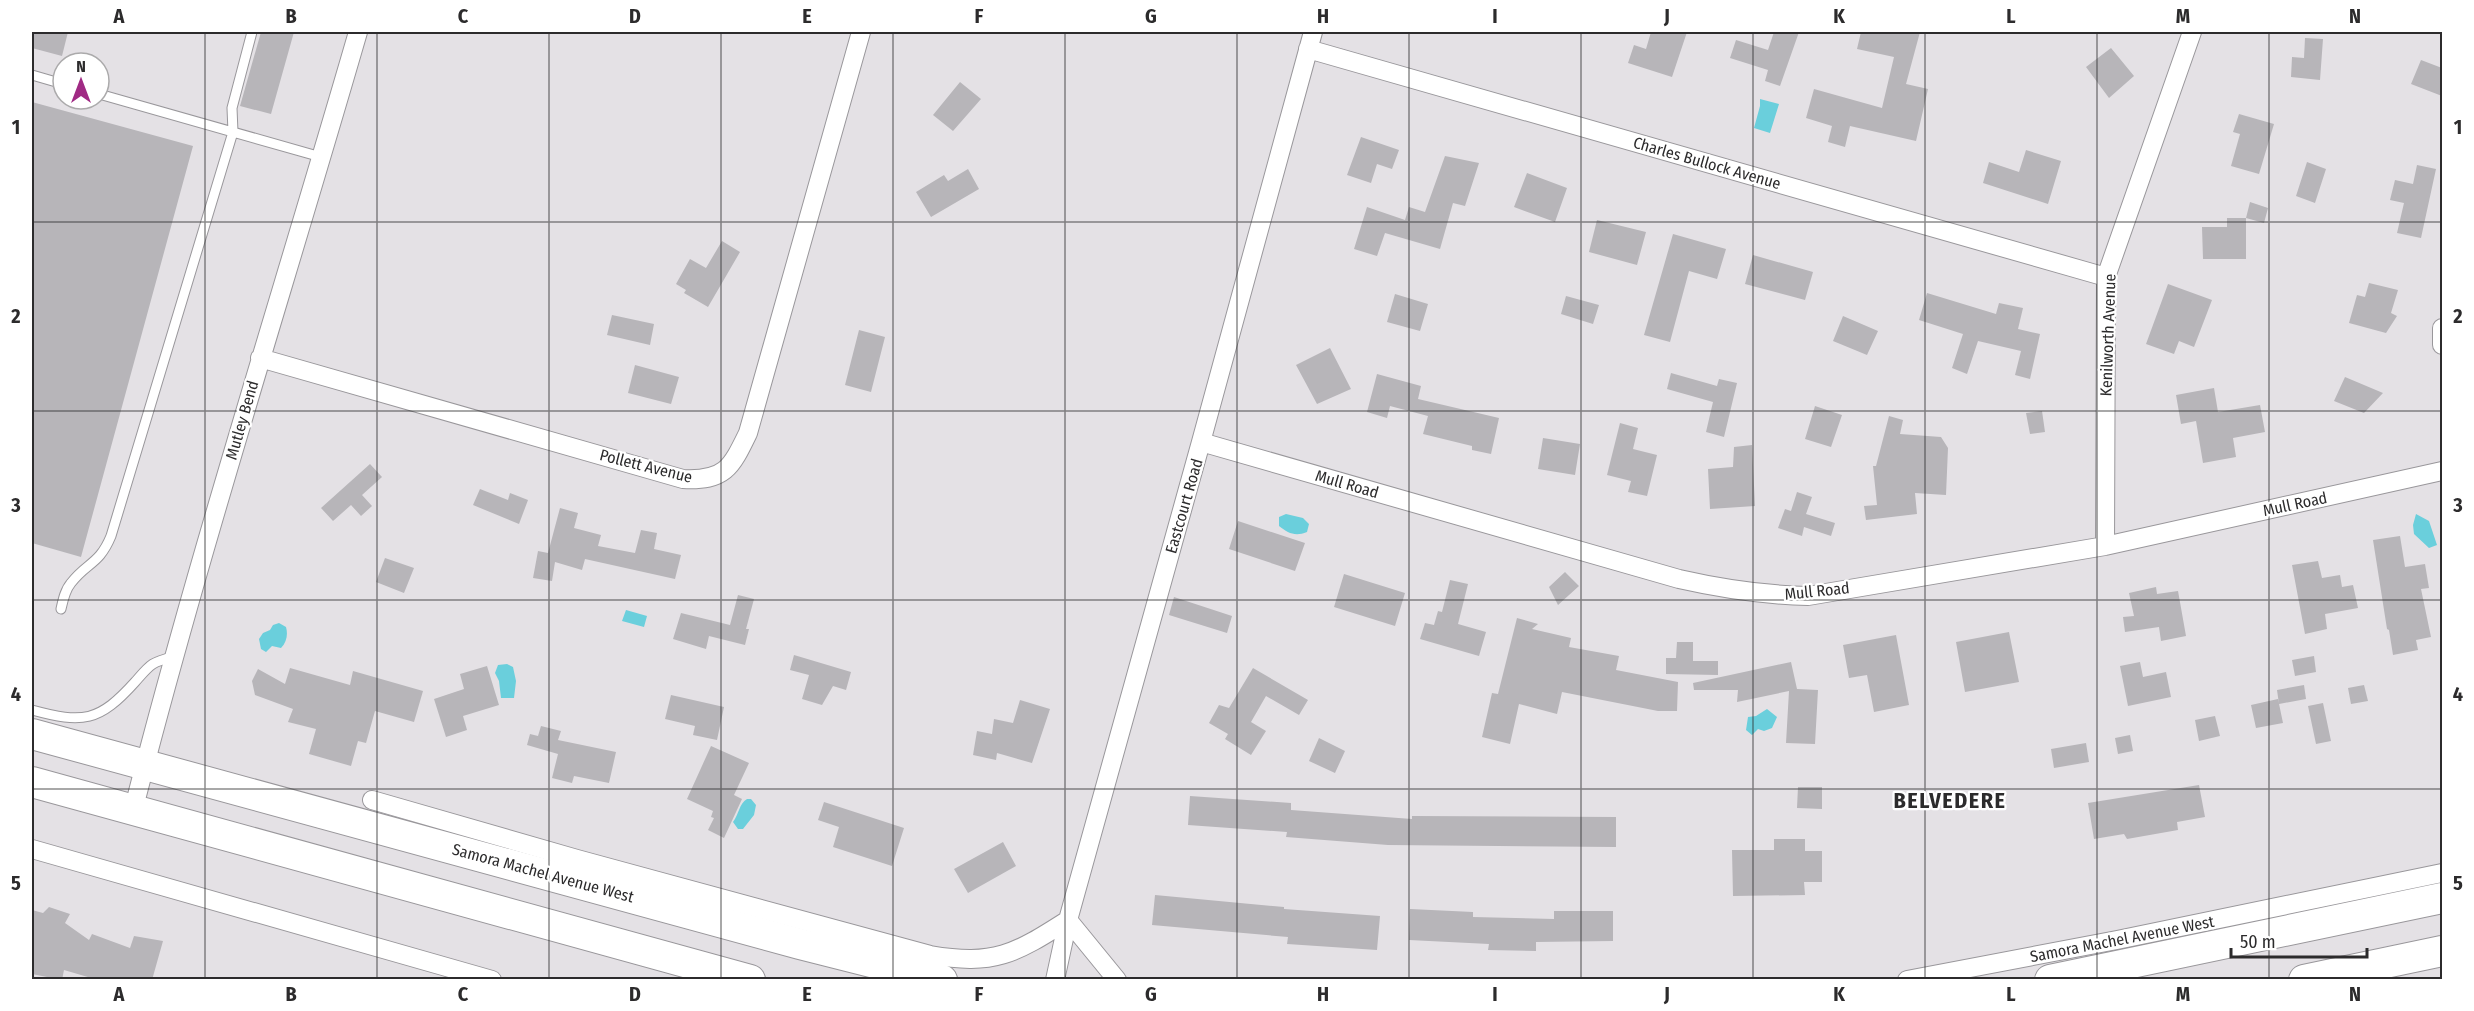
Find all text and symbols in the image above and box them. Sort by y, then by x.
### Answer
text: A [113,4,126,28]
text: B [285,4,297,28]
text: C [458,4,469,28]
text: D [629,4,641,28]
text: E [802,4,812,28]
text: F [975,4,984,28]
text: G [1145,4,1157,28]
text: H [1317,4,1329,28]
text: I [1492,4,1498,28]
text: J [1663,4,1670,28]
text: K [1833,4,1845,28]
text: L [2006,4,2016,28]
text: M [2176,4,2190,28]
text: N [2349,4,2361,28]
north arrow [51,51,111,111]
text: N [76,57,86,76]
text: 1 [12,115,20,139]
text: 1 [2454,115,2462,139]
street label: Charles Bullock Avenue [1631,133,1783,193]
street label: Kenilworth Avenue [2096,273,2120,397]
text: 2 [10,304,21,328]
text: 2 [2452,304,2463,328]
street label: Mutley Bend [222,378,262,462]
street label: Pollett Avenue [598,445,694,487]
street label: Eastcourt Road [1161,456,1207,556]
street label: Mull Road [1313,466,1381,502]
street label: Mull Road [2261,488,2329,520]
text: 3 [10,493,21,517]
text: 3 [2452,493,2463,517]
street label: Mull Road [1784,578,1850,604]
text: 4 [11,682,21,706]
text: 4 [2453,682,2463,706]
district label: BELVEDERE [1894,787,2006,814]
street label: Samora Machel Avenue West [450,840,637,907]
text: 5 [11,871,21,895]
text: 5 [2453,871,2463,895]
street label: Samora Machel Avenue West [2028,912,2216,966]
scale bar [2231,921,2368,959]
text: 50 m [2240,931,2276,953]
text: A [113,982,126,1006]
text: B [285,982,297,1006]
text: C [458,982,469,1006]
text: D [629,982,641,1006]
text: E [802,982,812,1006]
text: F [975,982,984,1006]
text: G [1145,982,1157,1006]
text: H [1317,982,1329,1006]
text: I [1492,982,1498,1006]
text: J [1663,982,1670,1006]
text: K [1833,982,1845,1006]
text: L [2006,982,2016,1006]
text: M [2176,982,2190,1006]
text: N [2349,982,2361,1006]

